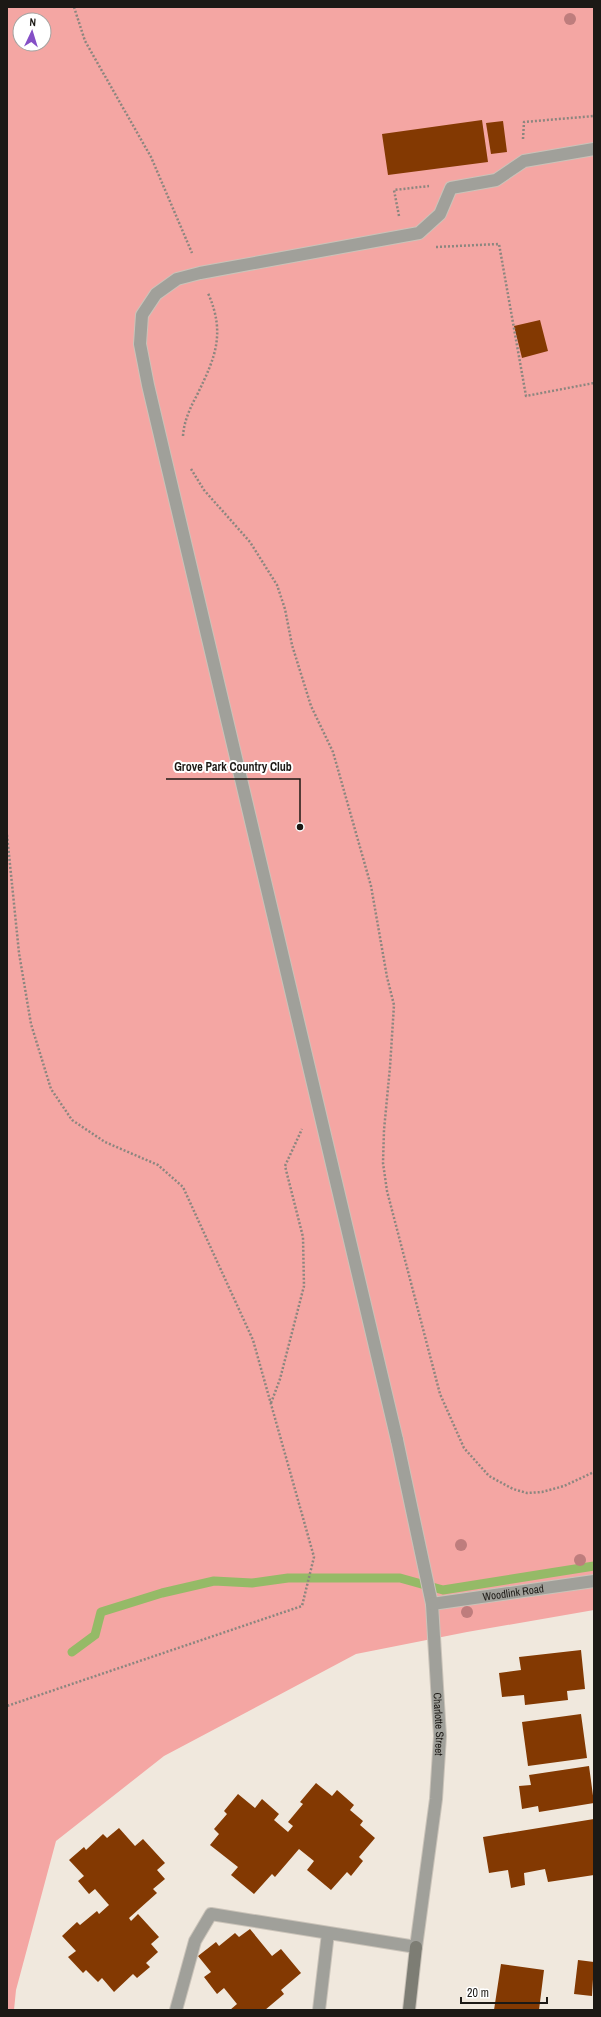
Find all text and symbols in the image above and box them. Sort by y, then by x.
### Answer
north arrow [12,12,52,52]
text: N [29,15,36,29]
callout: Grove Park Country Club [166,755,300,779]
text: Grove Park Country Club [174,759,292,775]
street label: Woodlink Road [482,1581,545,1604]
street label: Charlotte Street [430,1692,447,1757]
scale bar [461,1979,547,2005]
text: 20 m [467,1985,489,2001]

